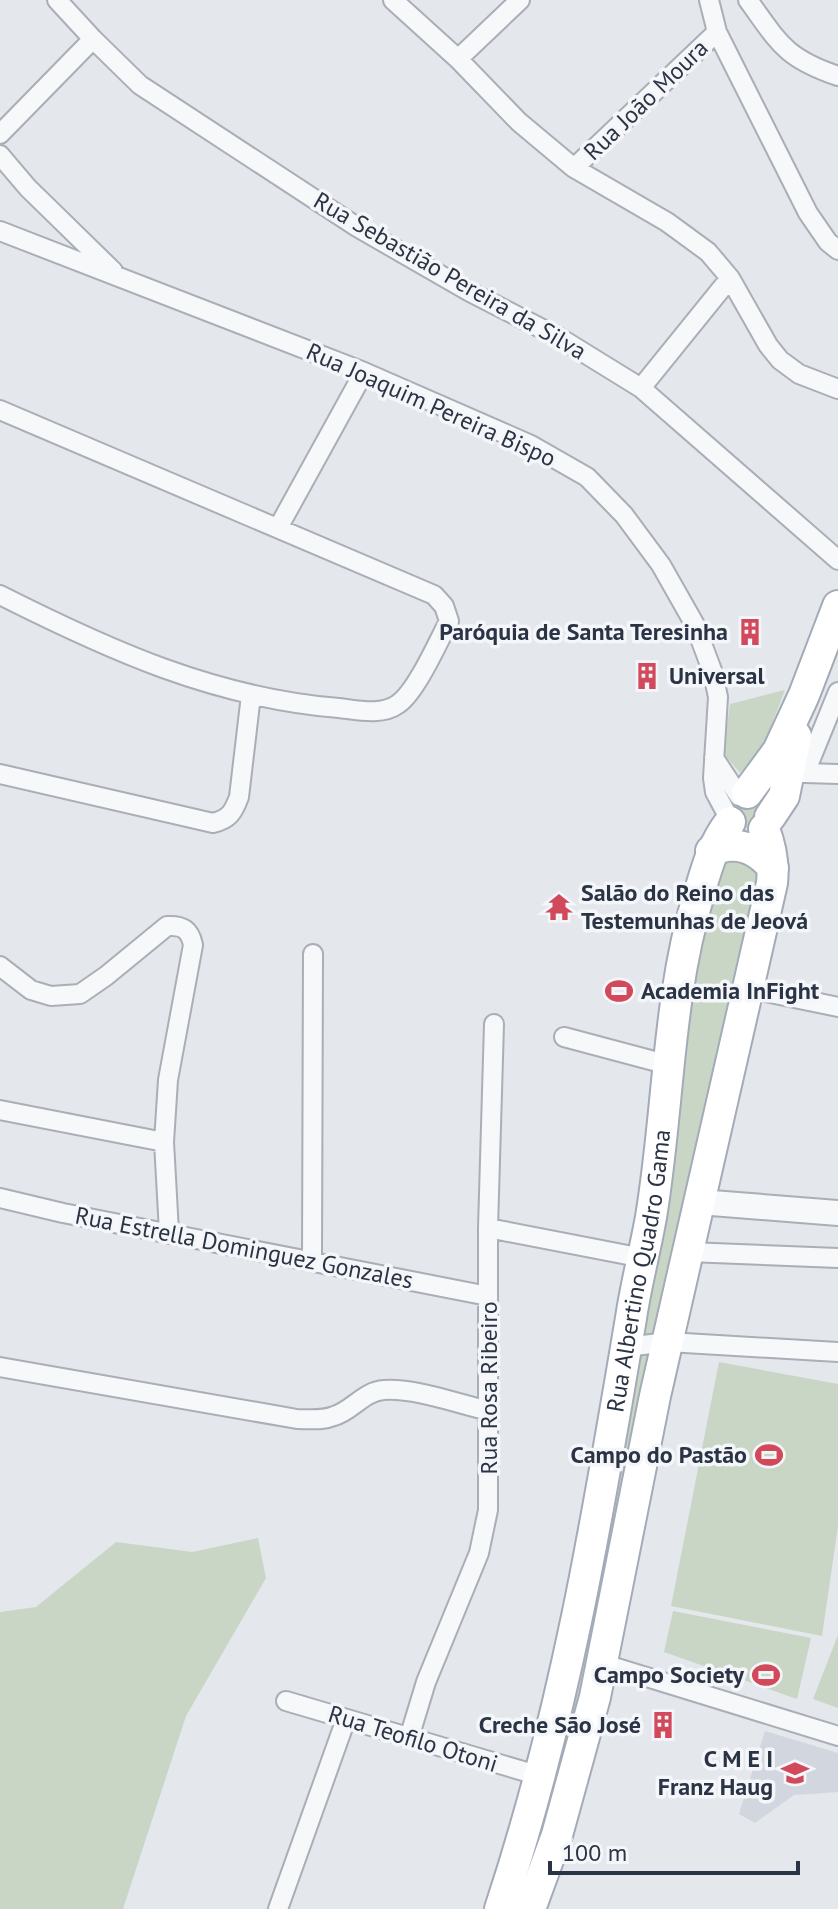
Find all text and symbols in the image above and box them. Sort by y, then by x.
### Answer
street label: Rua João Moura [577,33,714,167]
street label: Rua Sebastião Pereira da Silva [308,185,592,366]
street label: Rua Joaquim Pereira Bispo [302,336,561,474]
place label: Paróquia de Santa Teresinha [439,616,728,647]
building icon: Paróquia de Santa Teresinha [735,617,765,647]
place label: Universal [669,660,766,691]
building icon: Universal [632,661,662,691]
place label: Salão do Reino das Testemunhas de Jeová [581,877,808,936]
temple icon: Salão do Reino das Testemunhas de Jeová [544,892,574,922]
place label: Academia InFight [641,975,820,1006]
sports icon: Academia InFight [604,976,634,1006]
street label: Rua Albertino Quadro Gama [599,1128,677,1414]
street label: Rua Estrella Dominguez Gonzales [73,1200,416,1295]
street label: Rua Rosa Ribeiro [473,1301,504,1475]
place label: Campo do Pastão [571,1439,747,1470]
sports icon: Campo do Pastão [754,1440,784,1470]
place label: Campo Society [594,1659,745,1690]
sports icon: Campo Society [751,1660,781,1690]
street label: Rua Teofilo Otoni [325,1698,502,1779]
place label: Creche São José [479,1709,641,1740]
building icon: Creche São José [648,1710,678,1740]
place label: C M E I Franz Haug [658,1743,773,1802]
school or university icon: C M E I Franz Haug [780,1758,810,1788]
scale bar [550,1825,798,1875]
text: 100 m [562,1837,627,1868]

